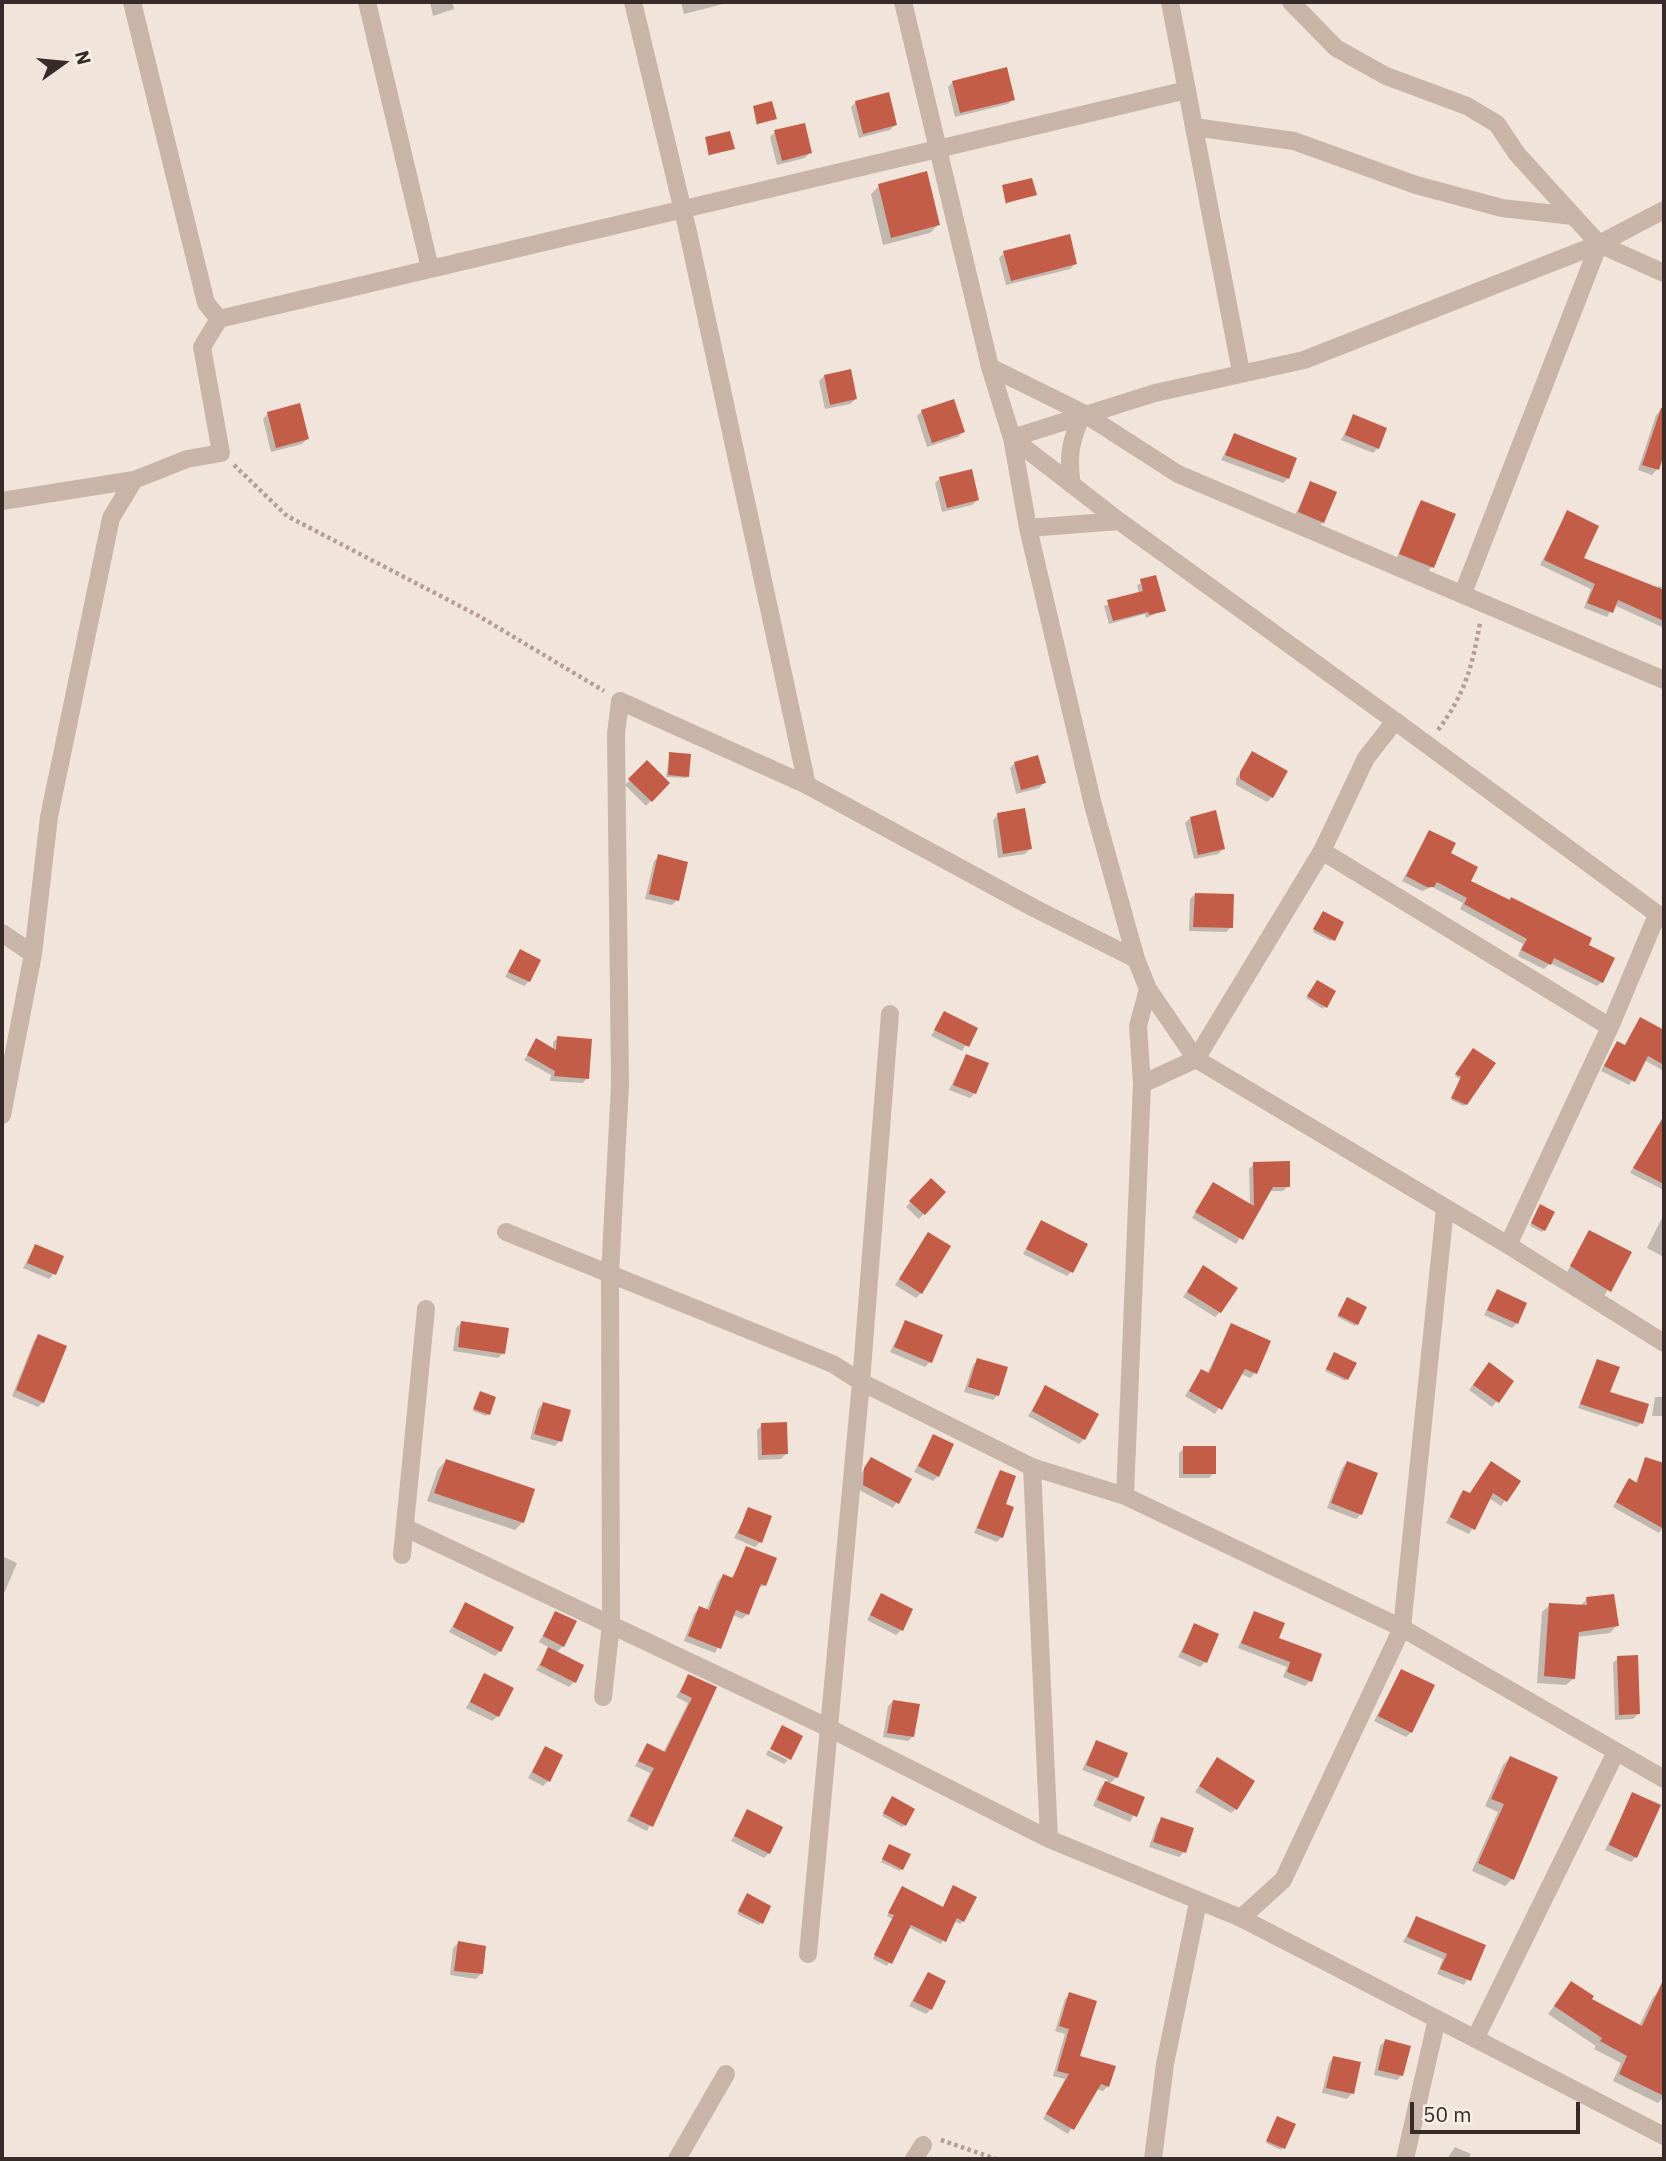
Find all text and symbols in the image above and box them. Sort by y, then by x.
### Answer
north arrow [28,28,98,98]
text: N [70,48,97,67]
scale bar [1414,2088,1584,2132]
text: 50 m [1423,2100,1472,2128]

